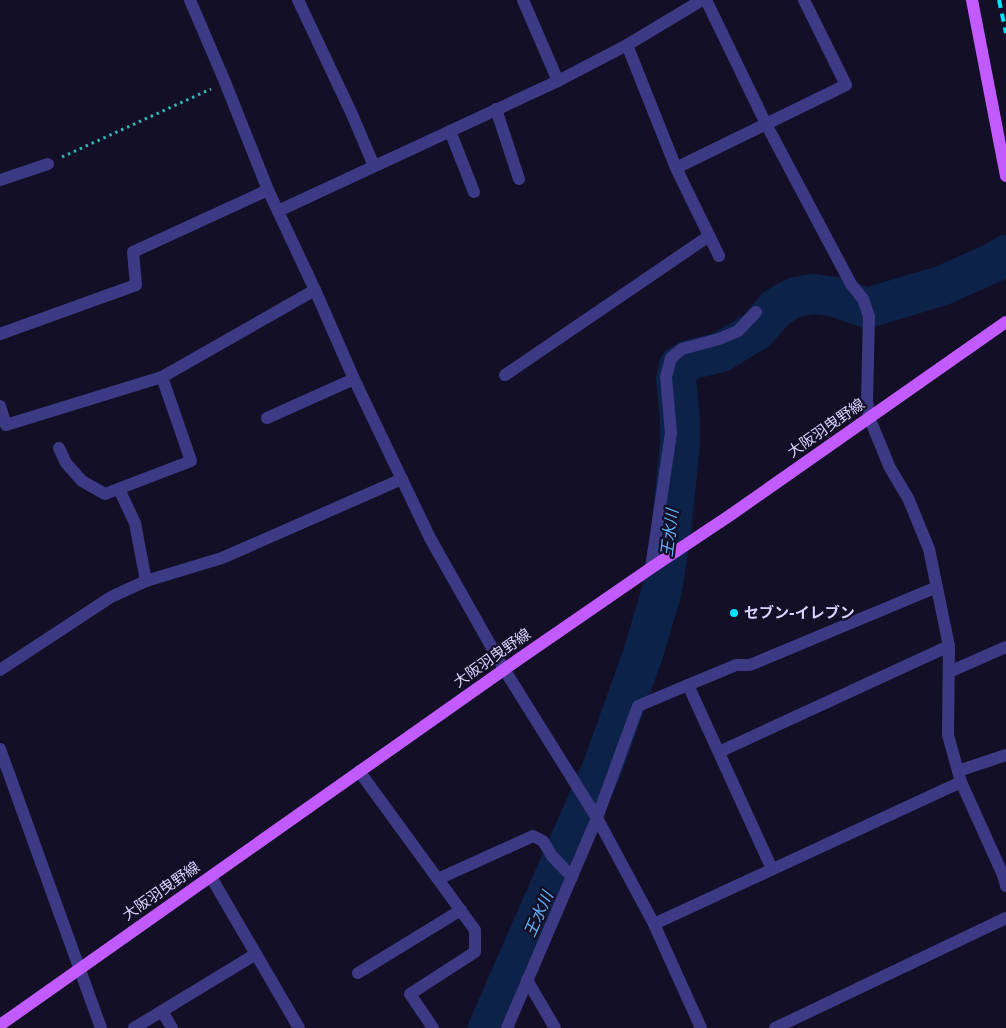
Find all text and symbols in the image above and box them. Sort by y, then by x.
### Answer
street label: 大阪羽曳野線 [784,395,868,461]
water label: 王水川 [657,506,683,558]
place label: セブン-イレブン [744,604,855,622]
marker: セブン-イレブン [728,607,740,619]
street label: 大阪羽曳野線 [450,625,534,691]
street label: 大阪羽曳野線 [119,858,203,924]
water label: 王水川 [520,887,559,940]

